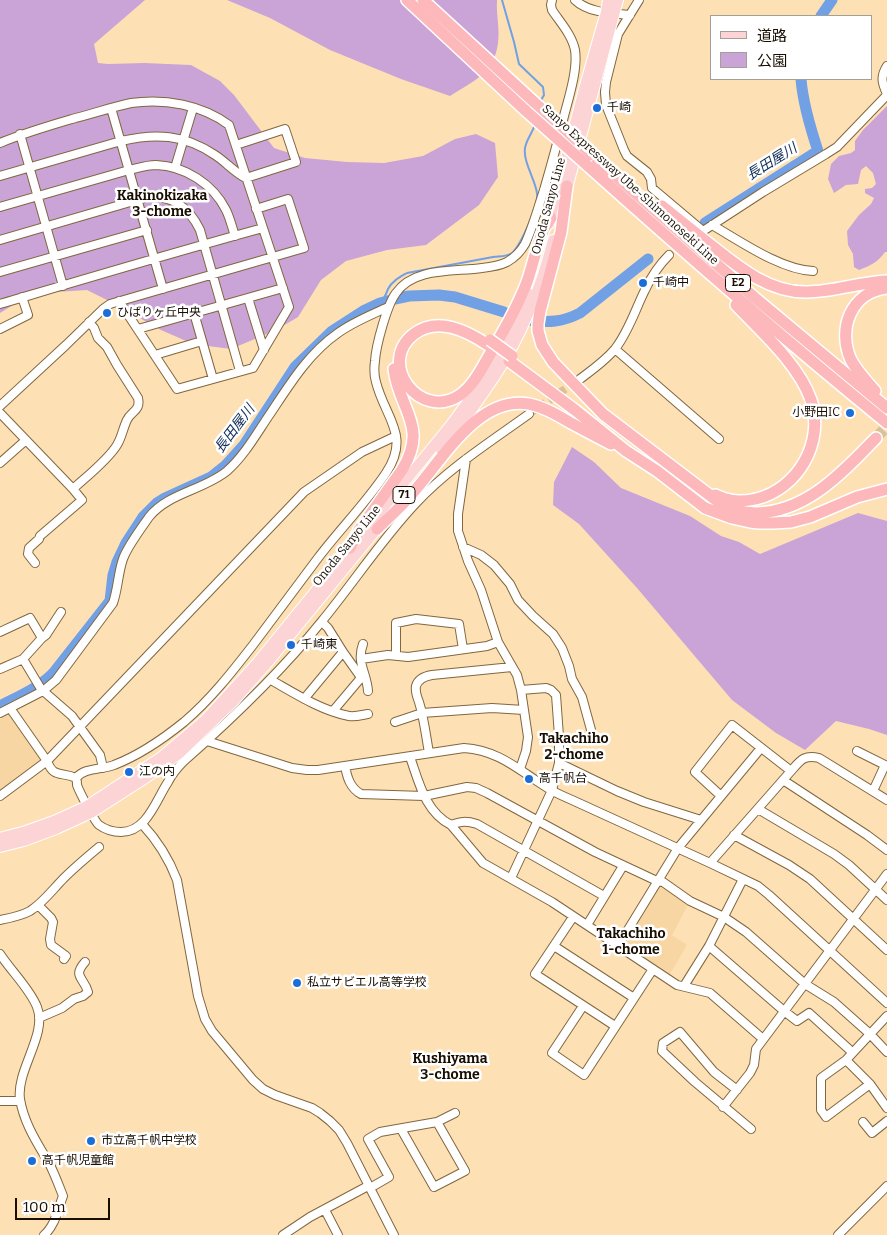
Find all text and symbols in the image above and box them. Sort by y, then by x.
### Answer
legend [710,15,872,80]
text: 道路 [757,27,787,45]
text: 公園 [757,52,787,70]
place label: 千崎 [607,101,631,115]
street label: Sanyo Expressway Ube-Shimonoseki Line [539,102,721,268]
marker: 千崎 [591,102,603,114]
water label: 長田屋川 [744,140,800,184]
street label: Onoda Sanyo Line [529,156,569,256]
district label: Kakinokizaka 3-chome [117,188,207,220]
road number: E2 [726,274,750,292]
place label: 千崎中 [653,276,689,290]
marker: 千崎中 [637,277,649,289]
place label: ひばりヶ丘中央 [117,306,201,320]
marker: ひばりヶ丘中央 [101,307,113,319]
water label: 長田屋川 [211,402,259,456]
place label: 小野田IC [792,406,840,420]
marker: 小野田IC [844,407,856,419]
road number: 71 [393,486,415,504]
street label: Onoda Sanyo Line [310,503,384,589]
place label: 千崎東 [301,638,337,652]
marker: 千崎東 [285,639,297,651]
district label: Takachiho 2-chome [539,731,609,764]
place label: 江の内 [139,765,175,779]
marker: 江の内 [123,766,135,778]
place label: 高千帆台 [539,772,587,786]
marker: 高千帆台 [523,773,535,785]
district label: Takachiho 1-chome [596,926,666,959]
place label: 私立サビエル高等学校 [307,976,427,990]
marker: 私立サビエル高等学校 [291,977,303,989]
district label: Kushiyama 3-chome [412,1051,488,1084]
place label: 市立高千帆中学校 [101,1134,197,1148]
marker: 市立高千帆中学校 [85,1135,97,1147]
place label: 高千帆児童館 [42,1154,114,1168]
marker: 高千帆児童館 [26,1155,38,1167]
scale bar [18,1188,112,1220]
text: 100 m [23,1198,66,1216]

